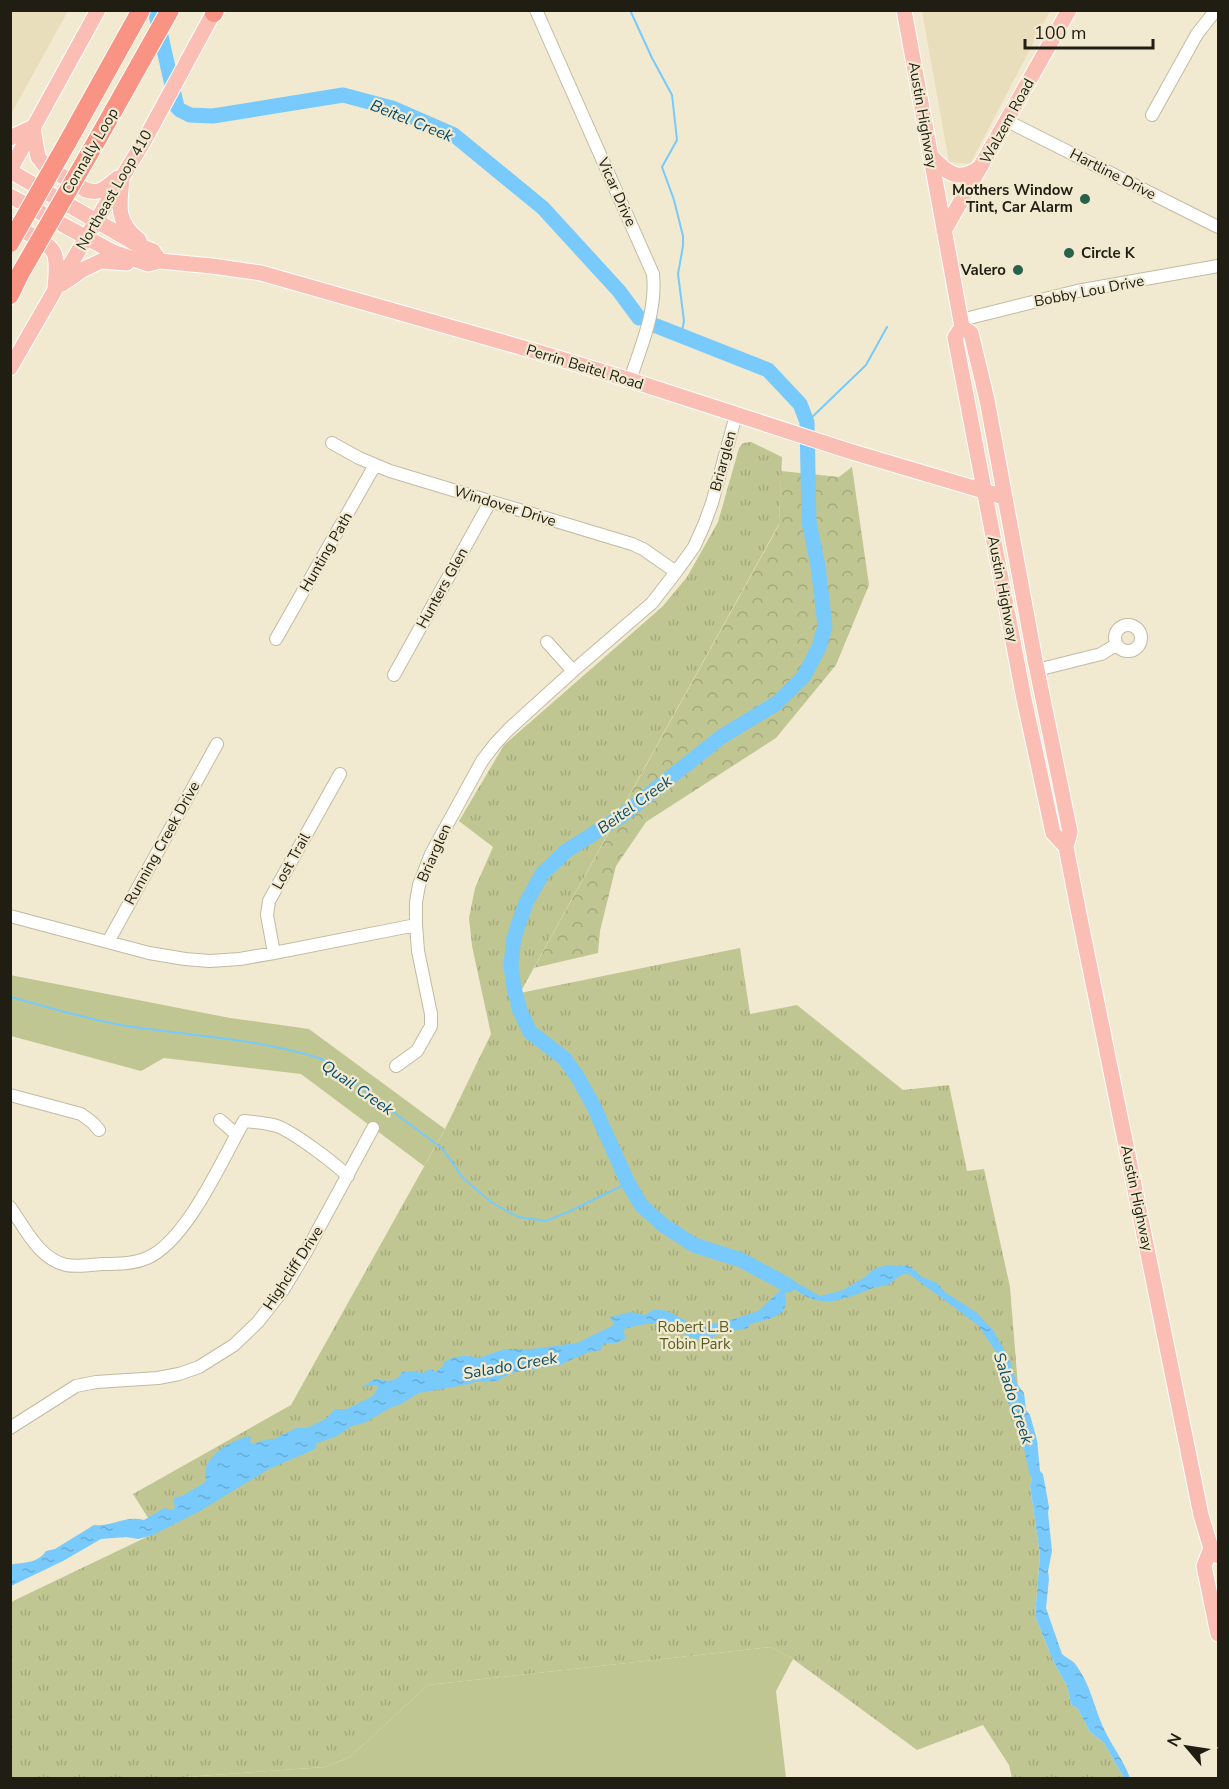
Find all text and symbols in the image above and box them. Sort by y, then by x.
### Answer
scale bar [1025,12,1152,50]
text: 100 m [1034,21,1086,45]
street label: Austin Highway [904,60,942,170]
street label: Walzem Road [975,75,1039,167]
water label: Beitel Creek [367,94,457,148]
street label: Connally Loop [57,104,123,198]
street label: Northeast Loop 410 [71,126,157,254]
street label: Hartline Drive [1066,144,1160,204]
street label: Vicar Drive [593,153,641,230]
place label: Mothers Window Tint, Car Alarm [952,180,1073,217]
marker: Mothers Window Tint, Car Alarm [1078,192,1092,206]
place label: Circle K [1081,243,1136,263]
marker: Circle K [1062,246,1076,260]
place label: Valero [960,260,1006,280]
marker: Valero [1011,263,1025,277]
street label: Bobby Lou Drive [1032,271,1146,311]
street label: Perrin Beitel Road [524,340,646,394]
street label: Briarglen [705,429,741,493]
street label: Windover Drive [451,481,559,531]
street label: Hunting Path [295,508,357,596]
street label: Austin Highway [983,534,1023,644]
street label: Hunters Glen [412,544,472,632]
water label: Beitel Creek [593,770,677,839]
street label: Running Creek Drive [120,778,204,908]
street label: Briarglen [412,821,456,885]
street label: Lost Trail [267,829,315,893]
water label: Quail Creek [317,1055,399,1121]
street label: Austin Highway [1116,1143,1158,1253]
street label: Highcliff Drive [258,1222,328,1314]
park label: Robert L.B. Tobin Park [658,1317,732,1354]
water label: Salado Creek [461,1347,560,1385]
water label: Salado Creek [988,1350,1039,1448]
north arrow [1157,1717,1217,1777]
text: N [1162,1730,1187,1751]

